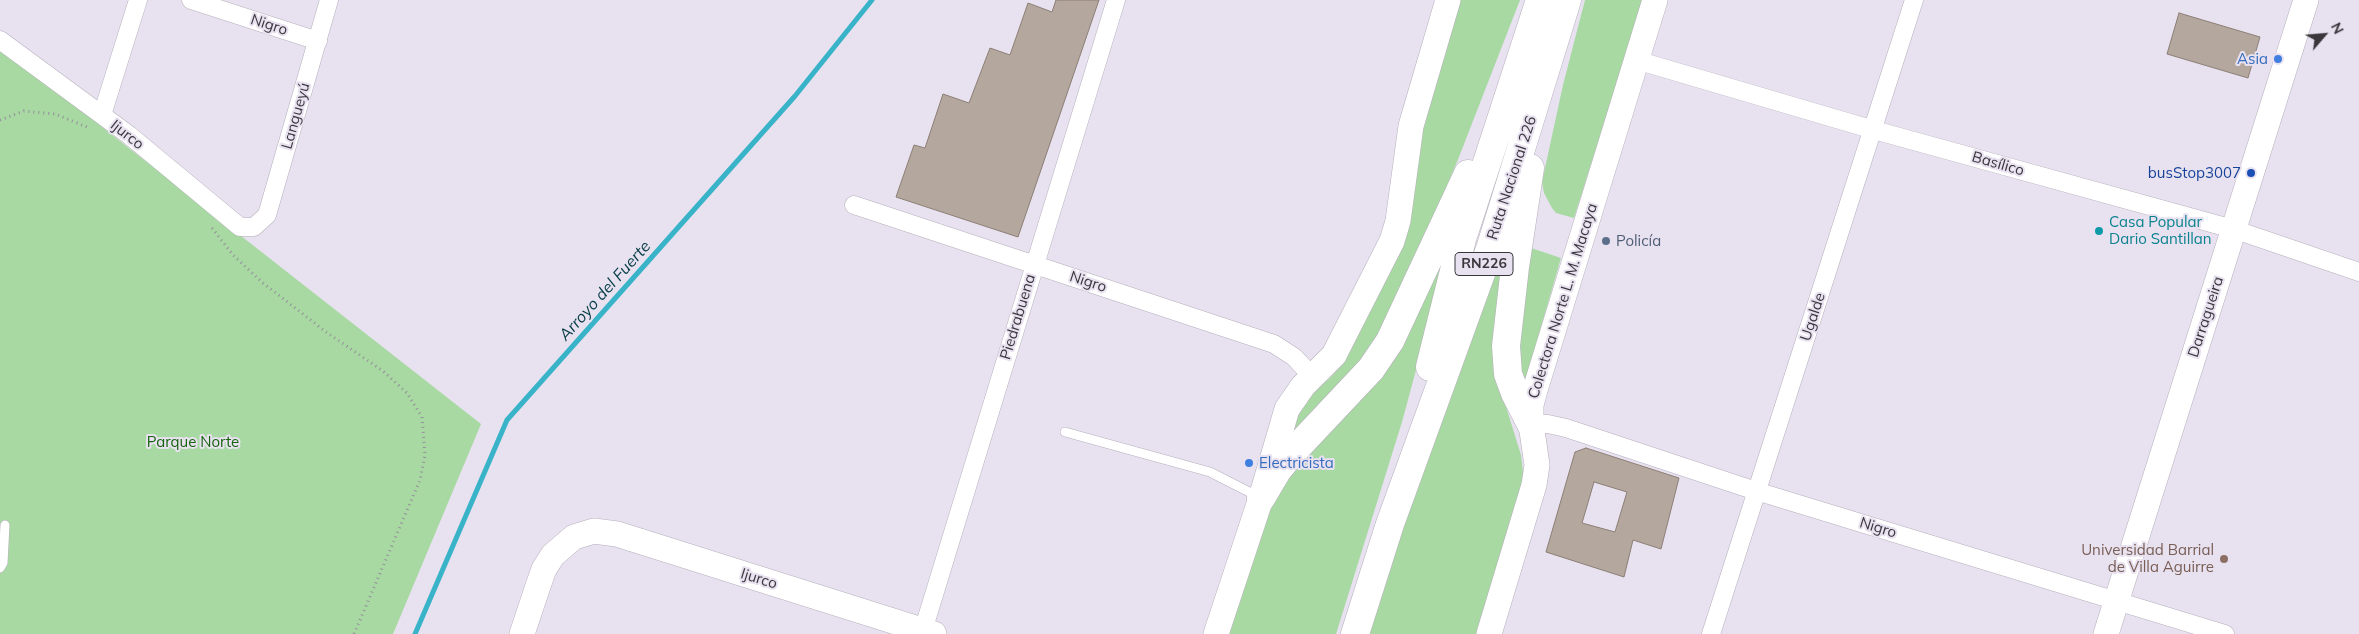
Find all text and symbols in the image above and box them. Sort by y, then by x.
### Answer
north arrow [2299,10,2349,60]
street label: Nigro [248,11,290,39]
text: N [2327,19,2348,37]
place label: Asia [2237,50,2268,68]
marker: Asia [2272,53,2284,65]
street label: Langueyú [278,81,314,151]
street label: Ruta Nacional 226 [1483,114,1541,242]
street label: Ijurco [107,116,147,154]
street label: Basílico [1970,148,2026,180]
place label: busStop3007 [2148,164,2241,182]
marker: busStop3007 [2245,167,2257,179]
street label: Colectora Norte L. M. Macaya [1525,201,1601,401]
place label: Casa Popular Dario Santillan [2109,213,2212,248]
marker: Casa Popular Dario Santillan [2093,225,2105,237]
place label: Policía [1616,232,1661,250]
marker: Policía [1600,235,1612,247]
water label: Arroyo del Fuerte [555,237,655,345]
road number: RN226 [1455,252,1513,276]
street label: Nigro [1067,268,1109,296]
street label: Piedrabuena [996,272,1040,362]
street label: Darragueira [2184,274,2228,360]
street label: Ugalde [1797,291,1829,343]
park label: Parque Norte [147,433,239,451]
place label: Electricista [1259,454,1334,472]
marker: Electricista [1243,457,1255,469]
street label: Nigro [1857,514,1899,542]
place label: Universidad Barrial de Villa Aguirre [2081,541,2214,576]
marker: Universidad Barrial de Villa Aguirre [2218,553,2230,565]
street label: Ijurco [739,565,779,593]

